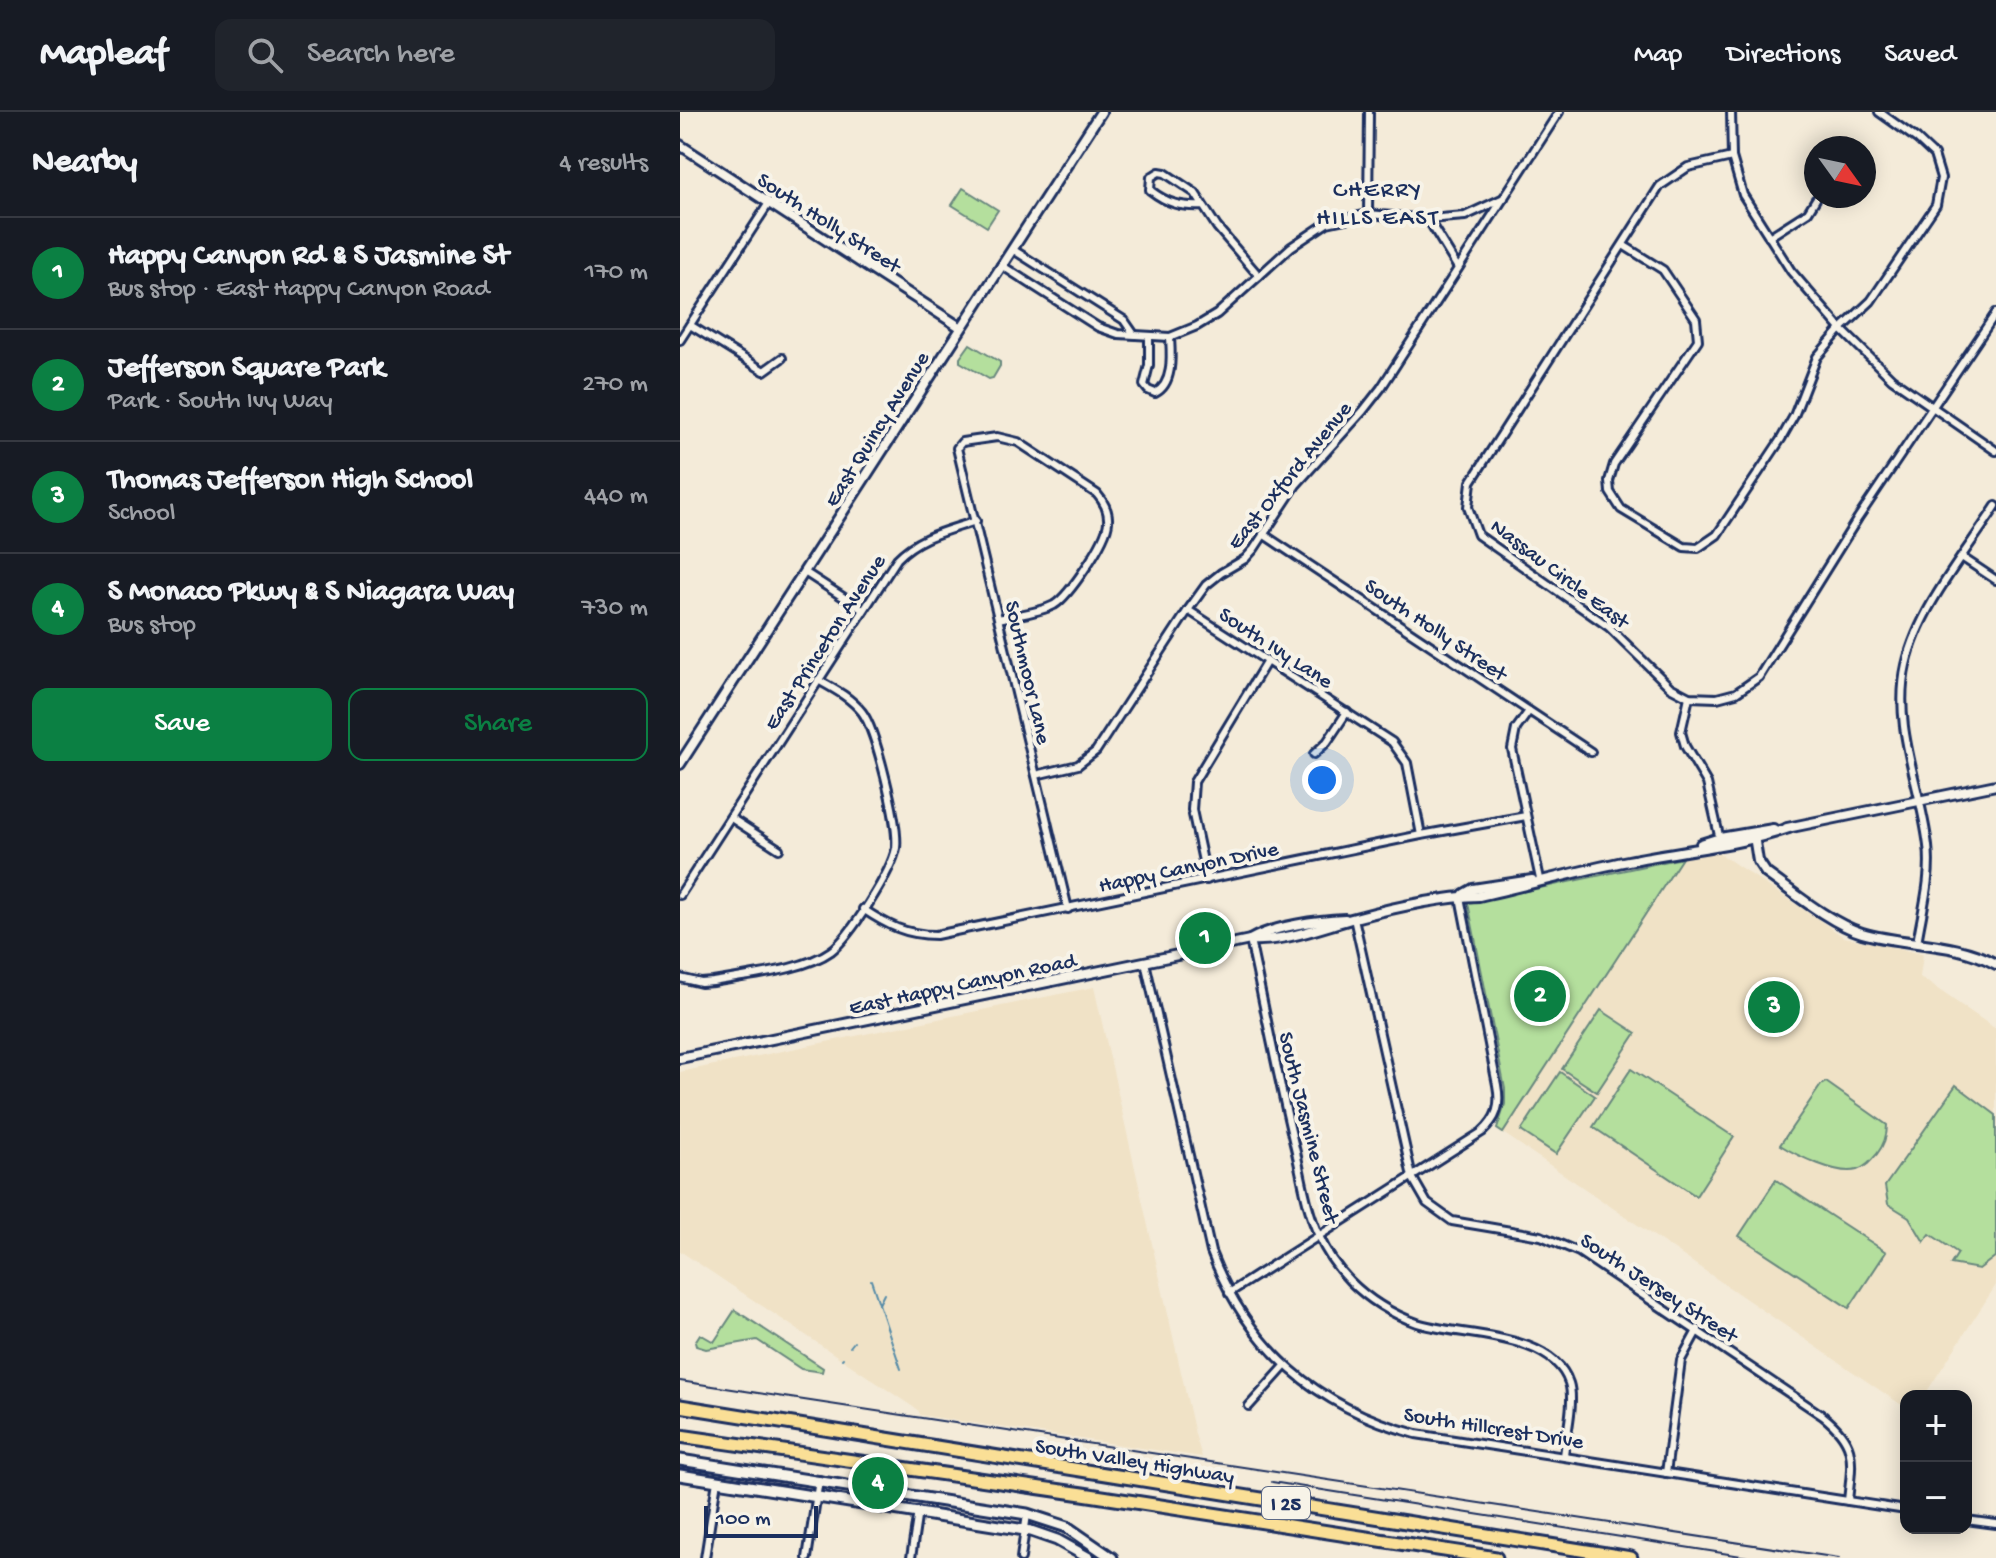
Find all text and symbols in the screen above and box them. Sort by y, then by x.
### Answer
search box [215,19,775,91]
text: Mapleaf [40,33,167,77]
icon: search [243,33,287,77]
text: Search here [307,38,455,73]
text: Map [1634,39,1682,72]
text: Directions [1726,39,1840,72]
text: Saved [1884,39,1956,72]
north arrow [1804,136,1876,208]
text: Nearby [32,144,137,184]
text: 4 results [559,149,648,180]
street label: South Holly Street [751,168,906,282]
district label: CHERRY HILLS EAST [1316,177,1440,234]
text: Happy Canyon Rd & S Jasmine St [108,240,509,275]
text: 1 [53,258,63,289]
text: 170 m [585,258,648,289]
text: Bus stop · East Happy Canyon Road [108,275,489,306]
street label: East Quincy Avenue [820,347,937,513]
text: Jefferson Square Park [108,352,385,387]
text: 2 [52,370,64,401]
text: 270 m [582,370,648,401]
text: Park · South Ivy Way [108,387,333,418]
street label: East Oxford Avenue [1223,397,1359,556]
text: Thomas Jefferson High School [108,464,473,499]
text: 3 [51,482,65,513]
text: 440 m [584,482,648,513]
text: School [108,499,176,530]
street label: Nassau Circle East [1484,515,1635,637]
street label: East Princeton Avenue [760,550,893,736]
street label: South Holly Street [1359,574,1513,690]
text: S Monaco Pkwy & S Niagara Way [108,576,514,611]
text: 4 [52,594,64,625]
text: 730 m [582,594,648,625]
street label: Southmoor Lane [997,599,1055,748]
street label: South Ivy Lane [1213,603,1337,696]
text: Bus stop [108,611,196,642]
button: Save [32,688,332,761]
button: Share [348,688,648,761]
your location [1302,760,1342,800]
street label: Happy Canyon Drive [1097,837,1282,901]
pin: 1 [1179,908,1231,968]
street label: East Happy Canyon Road [847,949,1081,1023]
pin: 2 [1514,966,1566,1026]
pin: 3 [1748,977,1800,1037]
street label: South Jasmine Street [1271,1030,1344,1228]
street label: South Jersey Street [1574,1229,1743,1351]
map controls [1900,1390,1972,1534]
button: + [1900,1390,1972,1462]
street label: South Hillcrest Drive [1402,1403,1586,1457]
street label: South Valley Highway [1033,1434,1236,1492]
pin: 4 [852,1453,904,1513]
button: − [1900,1462,1972,1534]
road number: I 25 [1262,1487,1310,1519]
scale bar [704,1502,818,1538]
text: 100 m [716,1507,771,1533]

